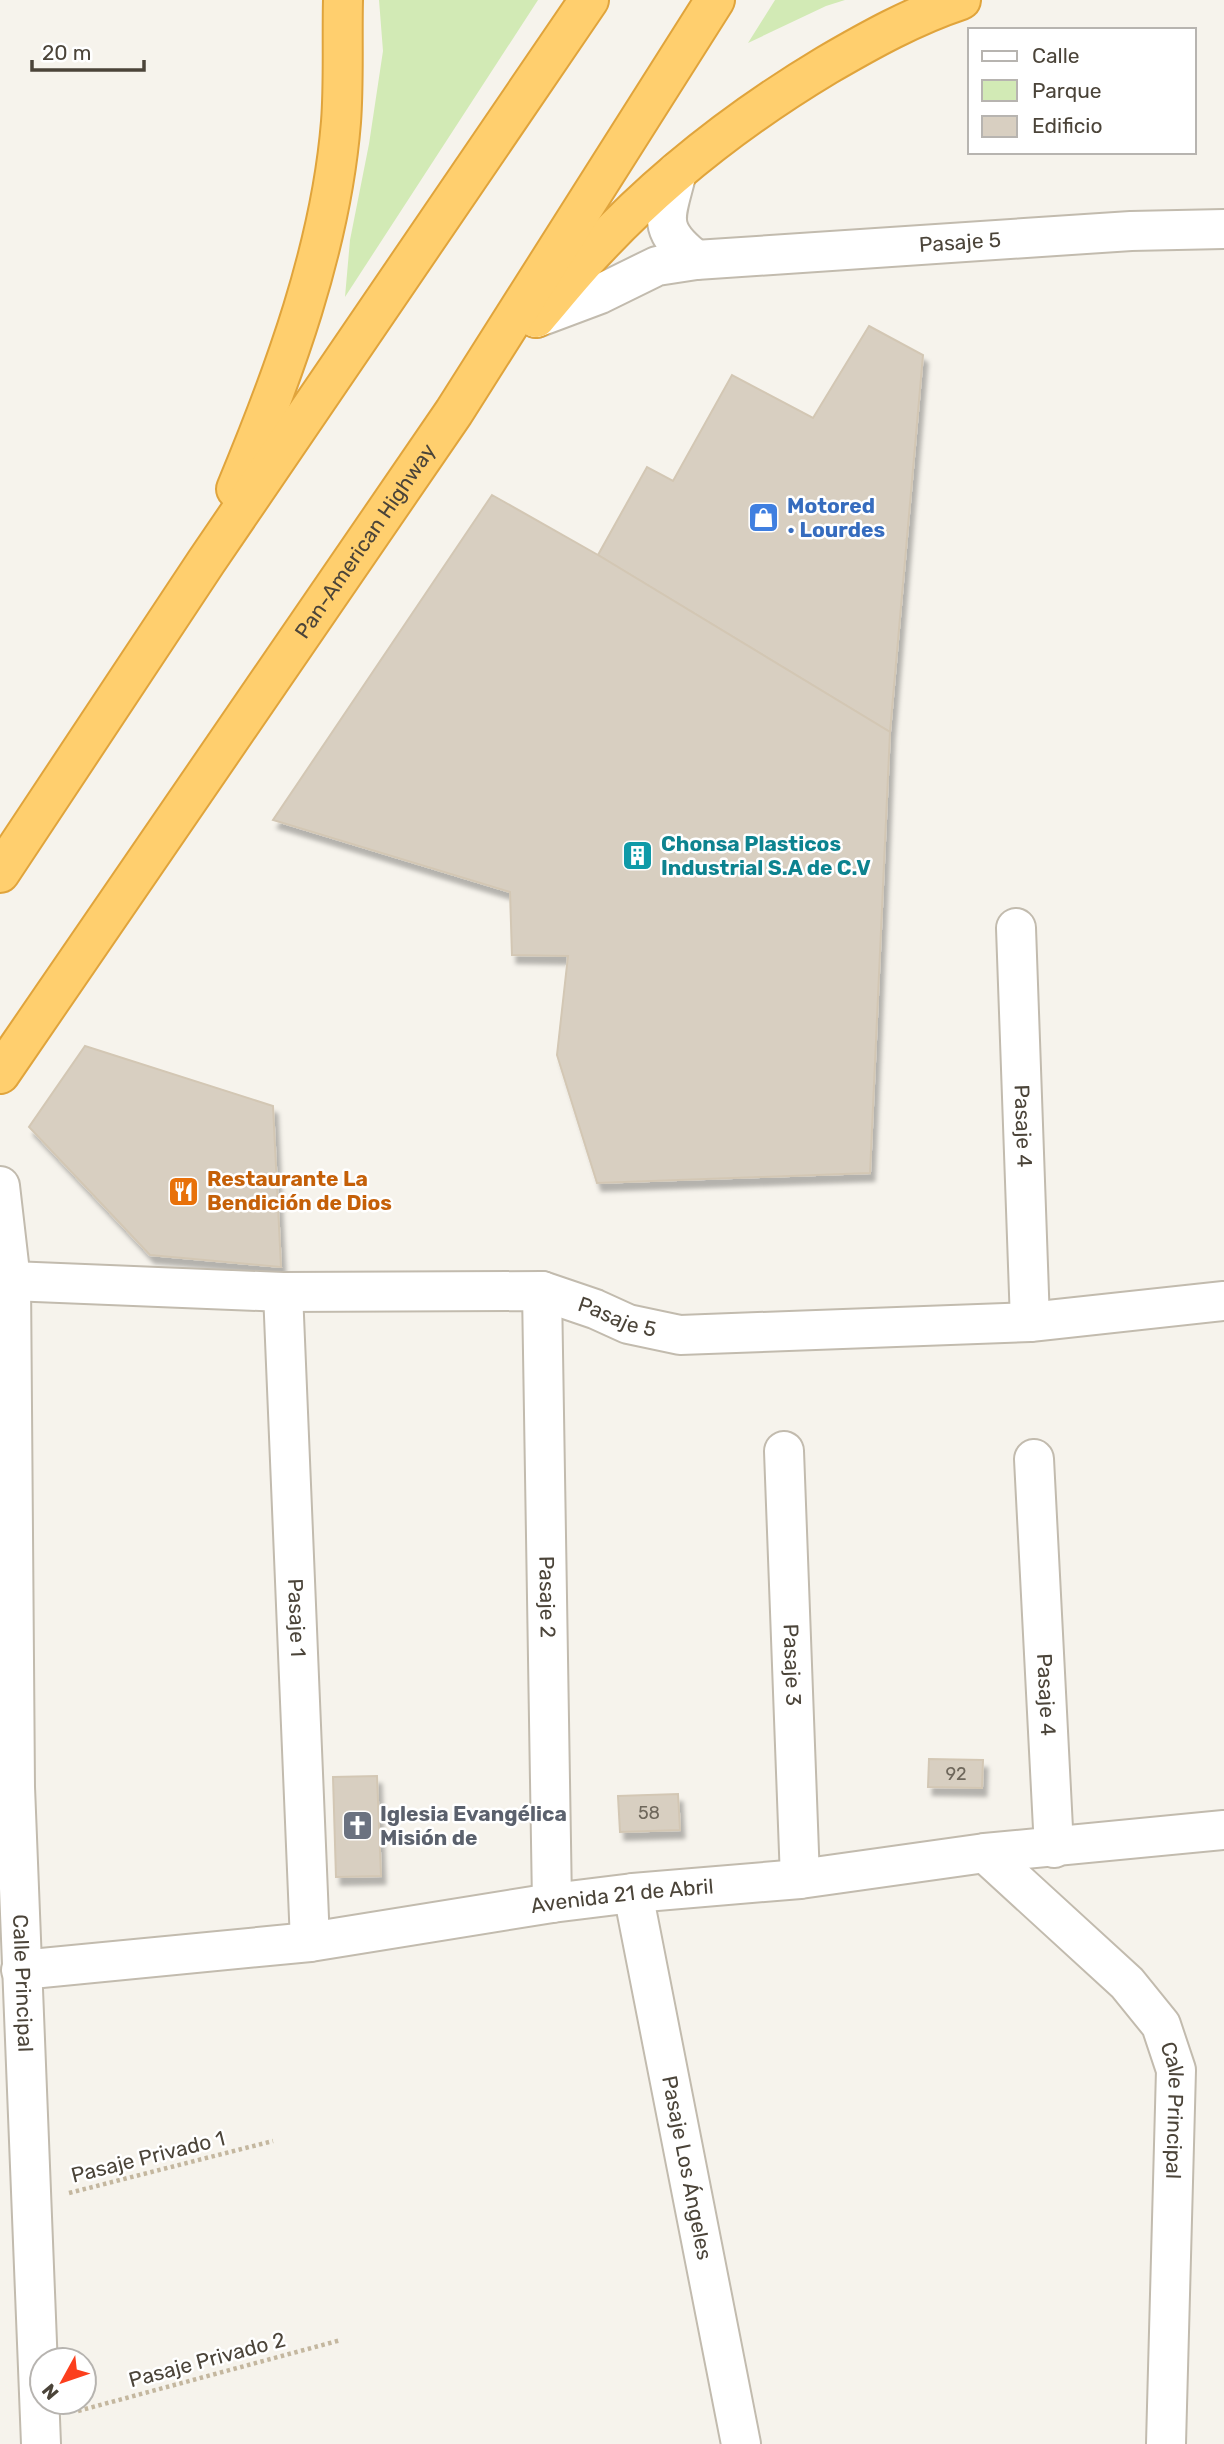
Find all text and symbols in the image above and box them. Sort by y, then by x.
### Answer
scale bar [32,28,144,72]
legend [968,28,1196,154]
text: 20 m [42,40,91,65]
text: Calle [1032,43,1080,68]
text: Parque [1032,78,1102,103]
text: Edificio [1032,113,1102,138]
street label: Pasaje 5 [918,227,1002,257]
street label: Pan-American Highway [289,438,441,643]
place label: Motored • Lourdes [787,493,885,542]
shop icon: Motored • Lourdes [747,501,781,535]
place label: Chonsa Plasticos Industrial S.A de C.V [661,831,871,880]
building icon: Chonsa Plasticos Industrial S.A de C.V [621,839,655,873]
street label: Pasaje 4 [1010,1084,1037,1168]
place label: Restaurante La Bendición de Dios [207,1166,392,1215]
restaurant icon: Restaurante La Bendición de Dios [167,1174,201,1208]
street label: Pasaje 5 [575,1291,659,1342]
street label: Pasaje 2 [534,1556,561,1638]
street label: Pasaje 1 [283,1578,311,1658]
street label: Pasaje 3 [778,1623,807,1706]
street label: Pasaje 4 [1032,1653,1061,1737]
house number: 92 [945,1763,967,1785]
place label: Iglesia Evangélica Misión de [380,1801,567,1850]
house number: 58 [638,1802,660,1824]
church icon: Iglesia Evangélica Misión de [340,1809,374,1843]
street label: Avenida 21 de Abril [529,1873,714,1918]
street label: Calle Principal [8,1914,38,2053]
street label: Calle Principal [1155,2038,1189,2179]
street label: Pasaje Los Ángeles [657,2073,718,2262]
street label: Pasaje Privado 1 [68,2125,227,2188]
street label: Pasaje Privado 2 [126,2327,288,2392]
north arrow [28,2346,98,2416]
text: N [37,2379,64,2404]

